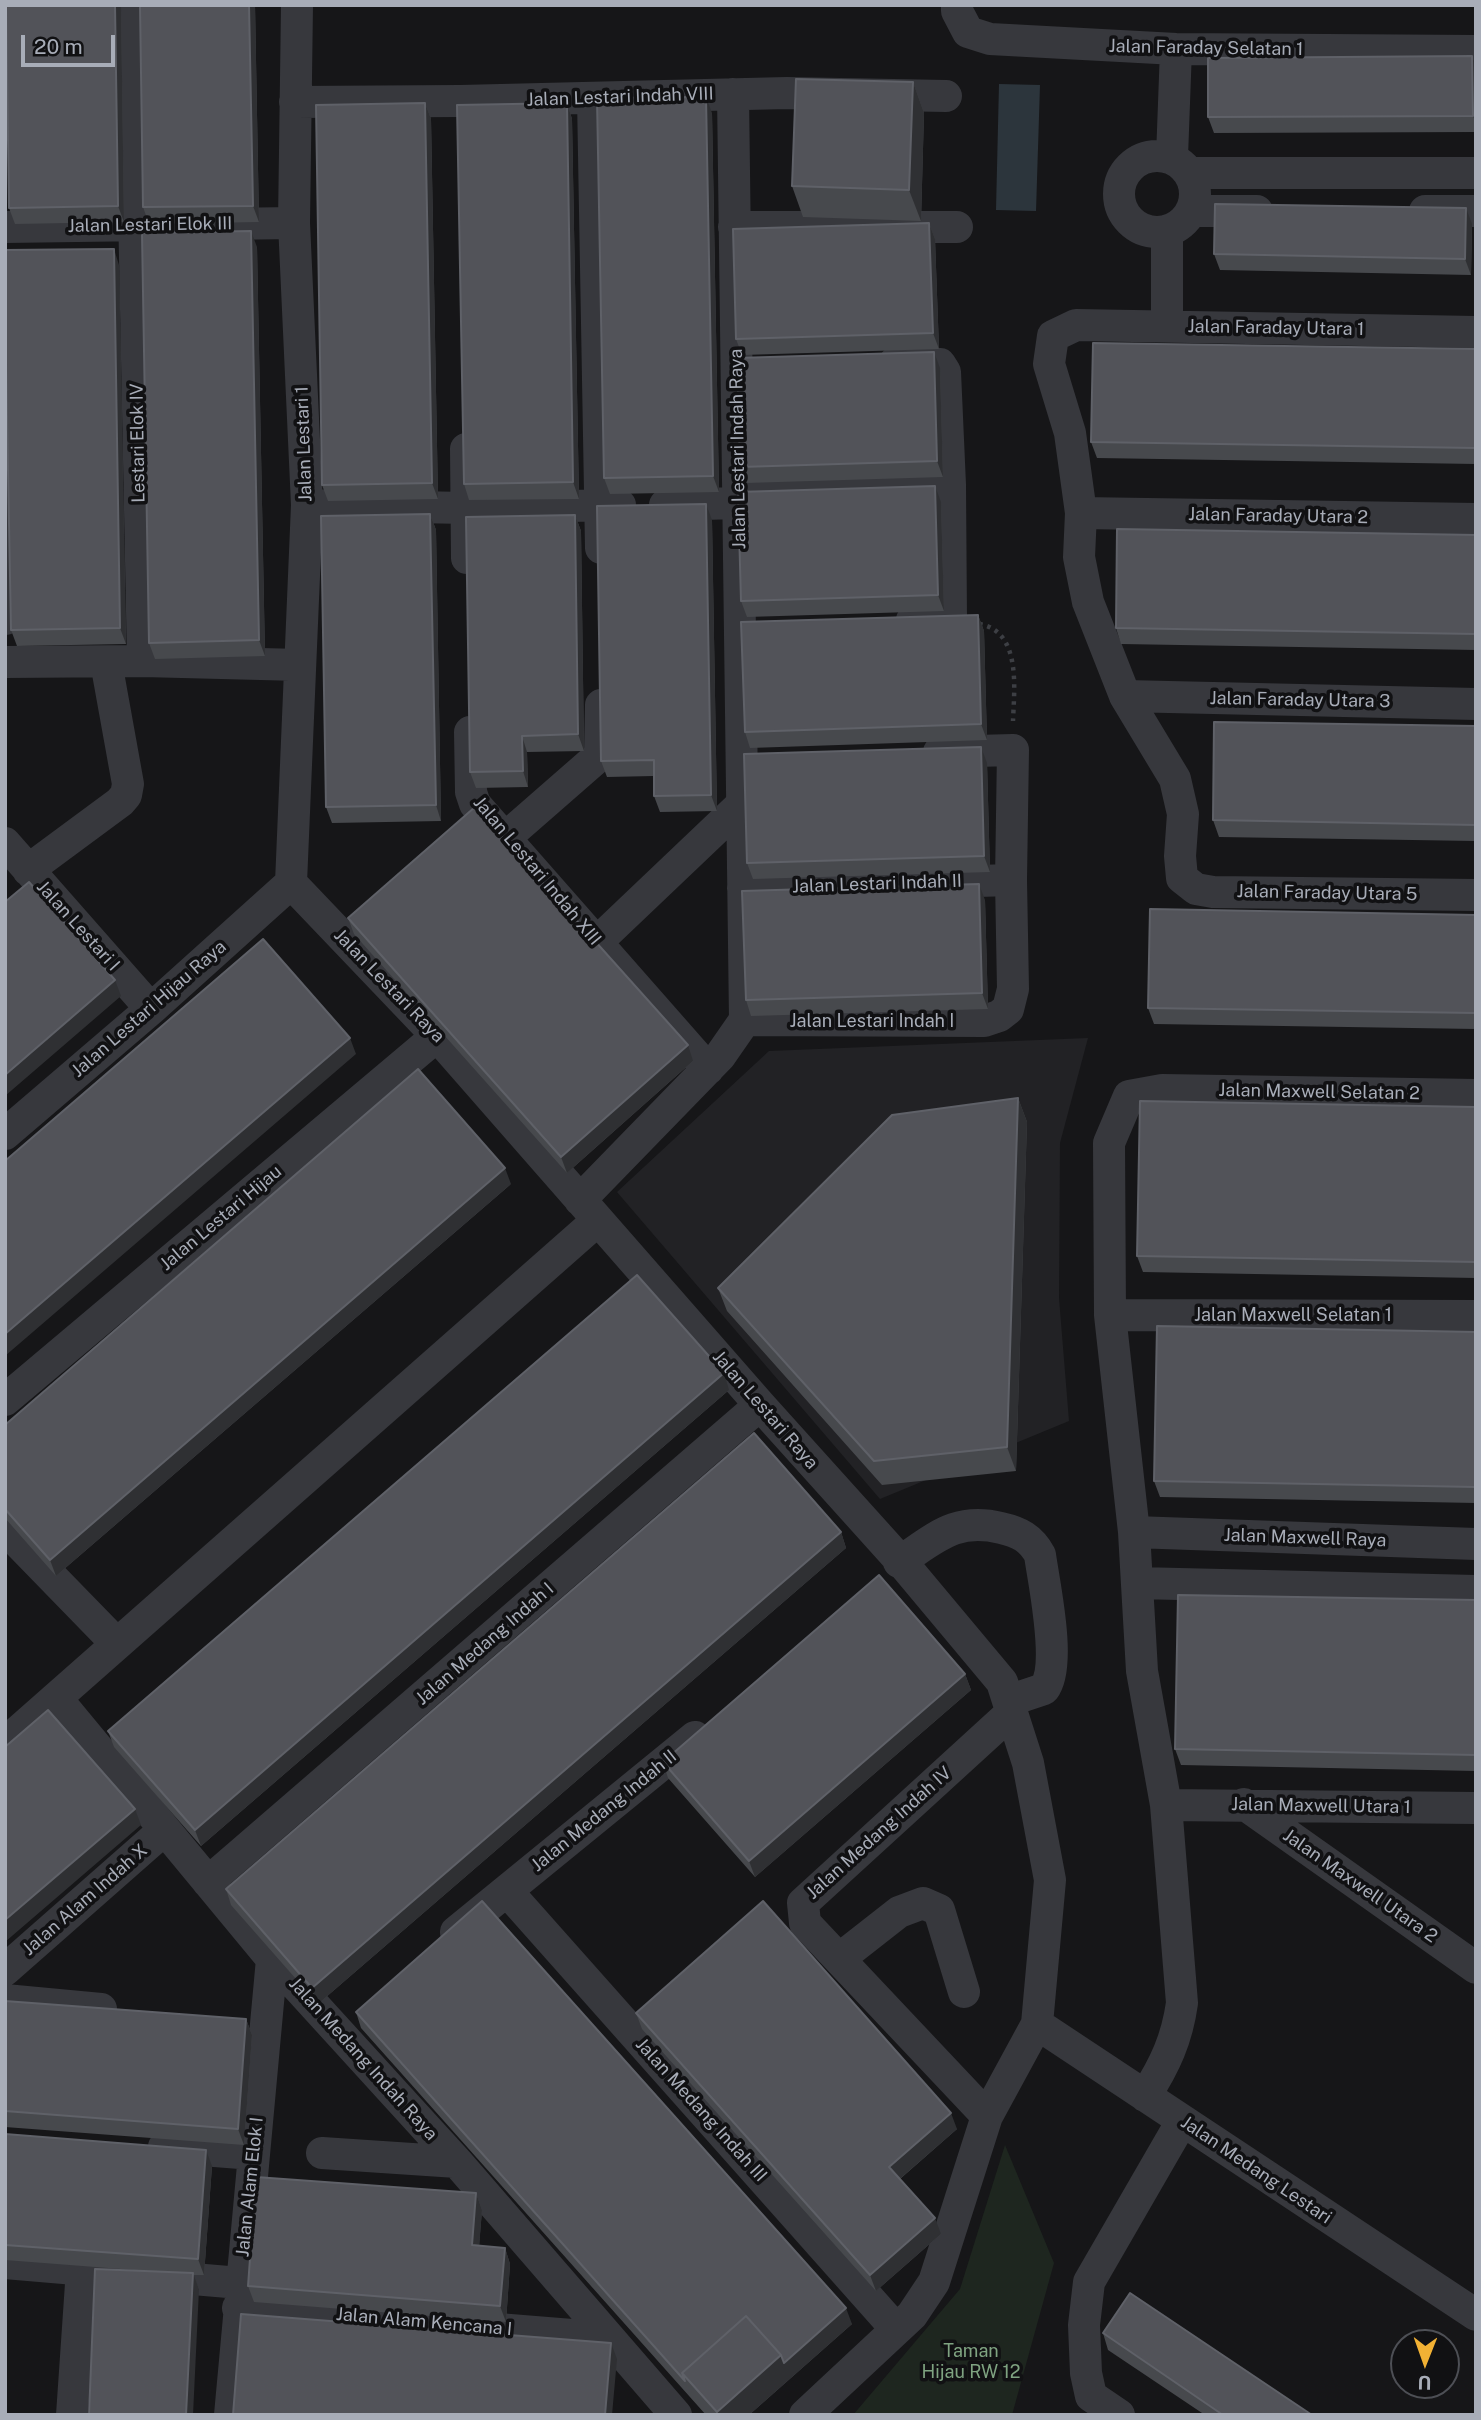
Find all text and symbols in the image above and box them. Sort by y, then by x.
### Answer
scale bar [24,21,119,65]
text: 20 m [34,34,83,59]
street label: Jalan Faraday Selatan 1 [1108,36,1304,60]
street label: Jalan Lestari Indah VIII [526,83,714,111]
street label: Jalan Lestari Elok III [67,213,233,237]
street label: Jalan Faraday Utara 1 [1187,316,1365,340]
street label: Jalan Lestari Indah Raya [725,348,751,550]
street label: Lestari Elok IV [126,383,150,503]
street label: Jalan Lestari 1 [291,386,317,502]
street label: Jalan Faraday Utara 2 [1188,504,1368,528]
street label: Jalan Faraday Utara 3 [1209,688,1391,712]
street label: Jalan Lestari Indah XIII [468,792,606,950]
street label: Jalan Lestari Indah II [792,870,962,898]
street label: Jalan Lestari I [32,876,124,976]
street label: Jalan Faraday Utara 5 [1236,881,1418,905]
street label: Jalan Lestari Raya [329,925,449,1047]
street label: Jalan Lestari Hijau Raya [67,936,231,1082]
street label: Jalan Lestari Indah I [790,1010,954,1032]
street label: Jalan Maxwell Selatan 2 [1218,1079,1420,1105]
street label: Jalan Lestari Hijau [156,1161,286,1275]
street label: Jalan Maxwell Selatan 1 [1194,1304,1392,1326]
street label: Jalan Lestari Raya [708,1346,822,1474]
street label: Jalan Maxwell Raya [1223,1524,1387,1552]
street label: Jalan Medang Indah I [412,1578,558,1710]
street label: Jalan Medang Indah II [527,1746,681,1876]
street label: Jalan Medang Indah IV [802,1762,956,1904]
street label: Jalan Maxwell Utara 1 [1231,1794,1411,1818]
street label: Jalan Maxwell Utara 2 [1279,1825,1441,1947]
street label: Jalan Alam Indah X [18,1840,152,1960]
street label: Jalan Medang Indah Raya [284,1973,442,2145]
street label: Jalan Medang Indah III [631,2034,771,2186]
street label: Jalan Medang Lestari [1177,2112,1335,2228]
street label: Jalan Alam Elok I [232,2116,268,2258]
street label: Jalan Alam Kencana I [335,2304,513,2340]
north arrow [1390,2329,1460,2399]
park label: Taman Hijau RW 12 [921,2340,1021,2382]
text: U [1418,2372,1432,2394]

